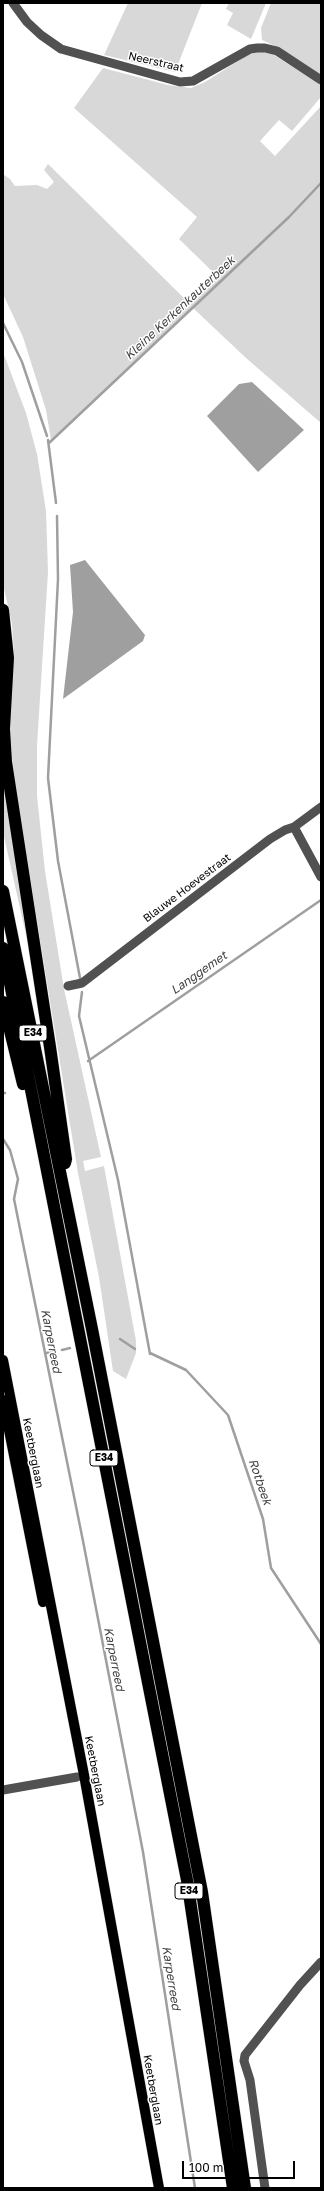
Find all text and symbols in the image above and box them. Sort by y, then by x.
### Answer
street label: Neerstraat [127,49,185,75]
water label: Kleine Kerkenkauterbeek [122,253,238,363]
street label: Blauwe Hoevestraat [141,851,233,925]
water label: Langgemet [168,948,230,998]
road number: E34 [19,1025,47,1041]
water label: Karperreed [38,1308,64,1374]
street label: Keetberglaan [20,1417,46,1489]
road number: E34 [90,1450,118,1466]
water label: Rotbeek [245,1457,275,1507]
water label: Karperreed [101,1626,127,1692]
street label: Keetberglaan [82,1735,108,1807]
road number: E34 [175,1883,203,1899]
water label: Karperreed [159,1945,183,2011]
street label: Keetberglaan [140,2054,166,2126]
scale bar [184,2153,297,2179]
text: 100 m [189,2160,223,2175]

